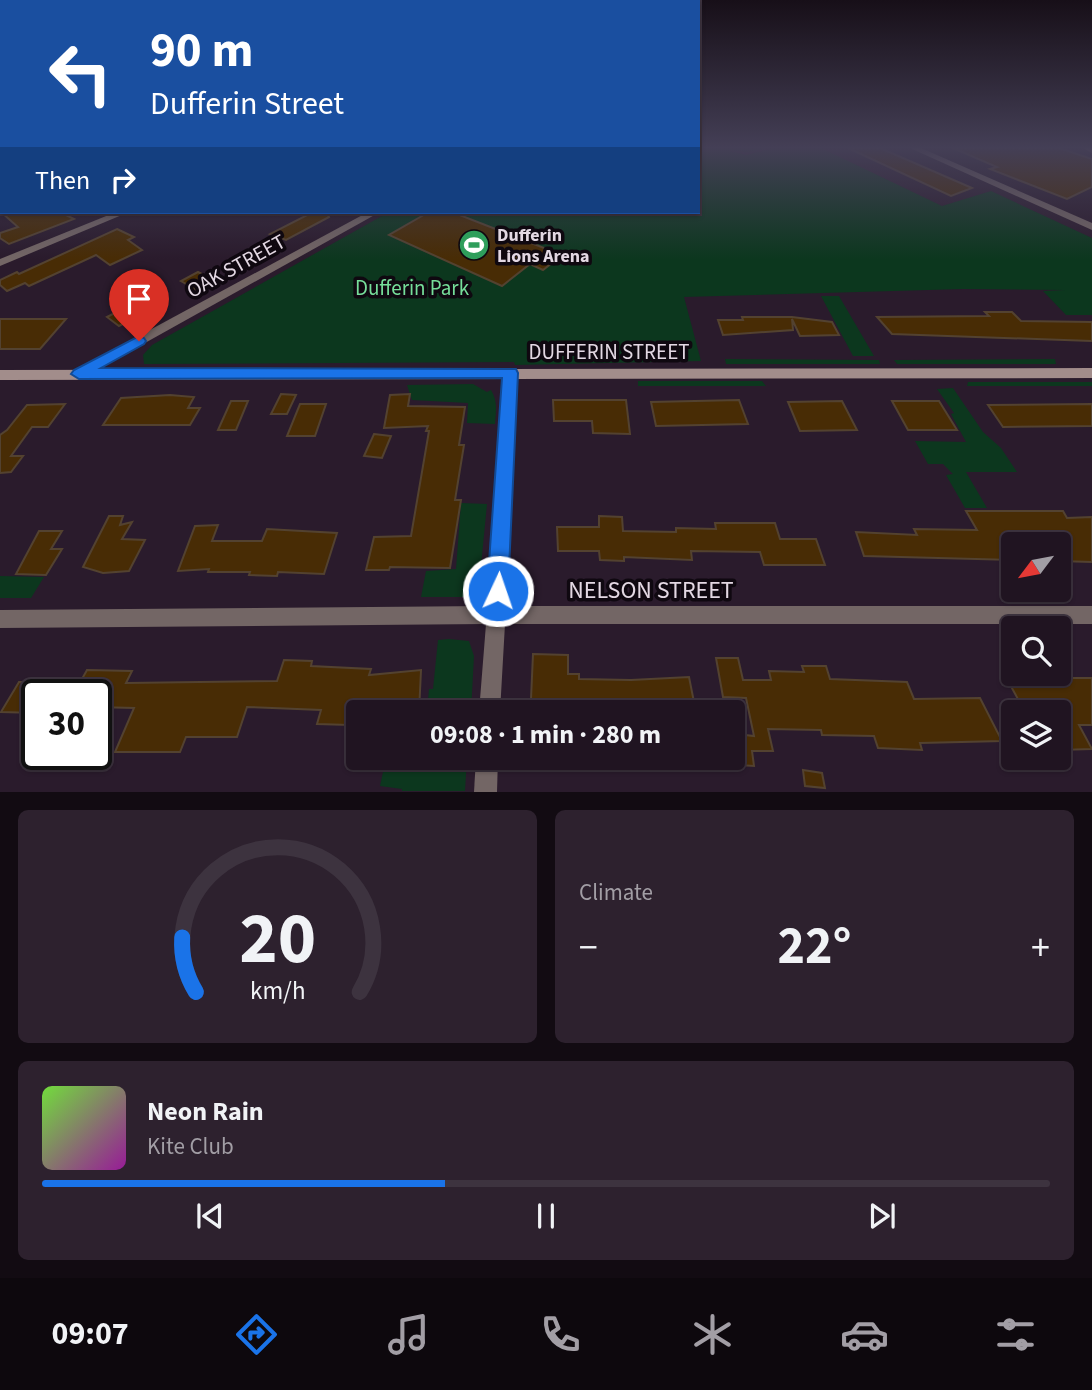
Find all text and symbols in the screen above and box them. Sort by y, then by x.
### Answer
text: 90 m [150,16,254,86]
icon: left [35,28,126,119]
text: Dufferin Street [150,81,344,127]
icon: right [104,161,142,199]
text: Then [35,162,90,199]
place label: Dufferin Lions Arena [497,223,590,269]
street label: OAK STREET [181,226,291,306]
sports icon: Dufferin Lions Arena [457,228,491,262]
pin [109,269,169,341]
park label: Dufferin Park [355,273,470,303]
icon: arrive [120,280,158,318]
street label: DUFFERIN STREET [529,337,689,367]
north arrow [1001,532,1071,602]
map controls [1001,532,1071,770]
position arrow [461,554,535,628]
street label: NELSON STREET [568,573,734,608]
button: search [1001,616,1071,686]
speed limit sign: 30 [21,679,112,770]
button: layers [1001,700,1071,770]
text: 09:08 · 1 min · 280 m [430,716,661,753]
text: Climate [579,876,653,909]
text: 20 [239,888,316,992]
text: 22° [778,910,851,984]
text: − [579,921,598,975]
text: + [1031,921,1050,975]
text: km/h [250,973,305,1009]
text: Neon Rain [147,1093,264,1130]
text: Kite Club [147,1130,234,1163]
icon: previous [191,1197,229,1235]
icon: pause [527,1197,565,1235]
icon: next [863,1197,901,1235]
icon: directions [232,1310,281,1359]
icon: music [384,1310,433,1359]
icon: phone [536,1310,585,1359]
icon: climate [688,1310,737,1359]
icon: car [840,1310,889,1359]
icon: filters [991,1310,1040,1359]
text: 09:07 [51,1311,129,1357]

